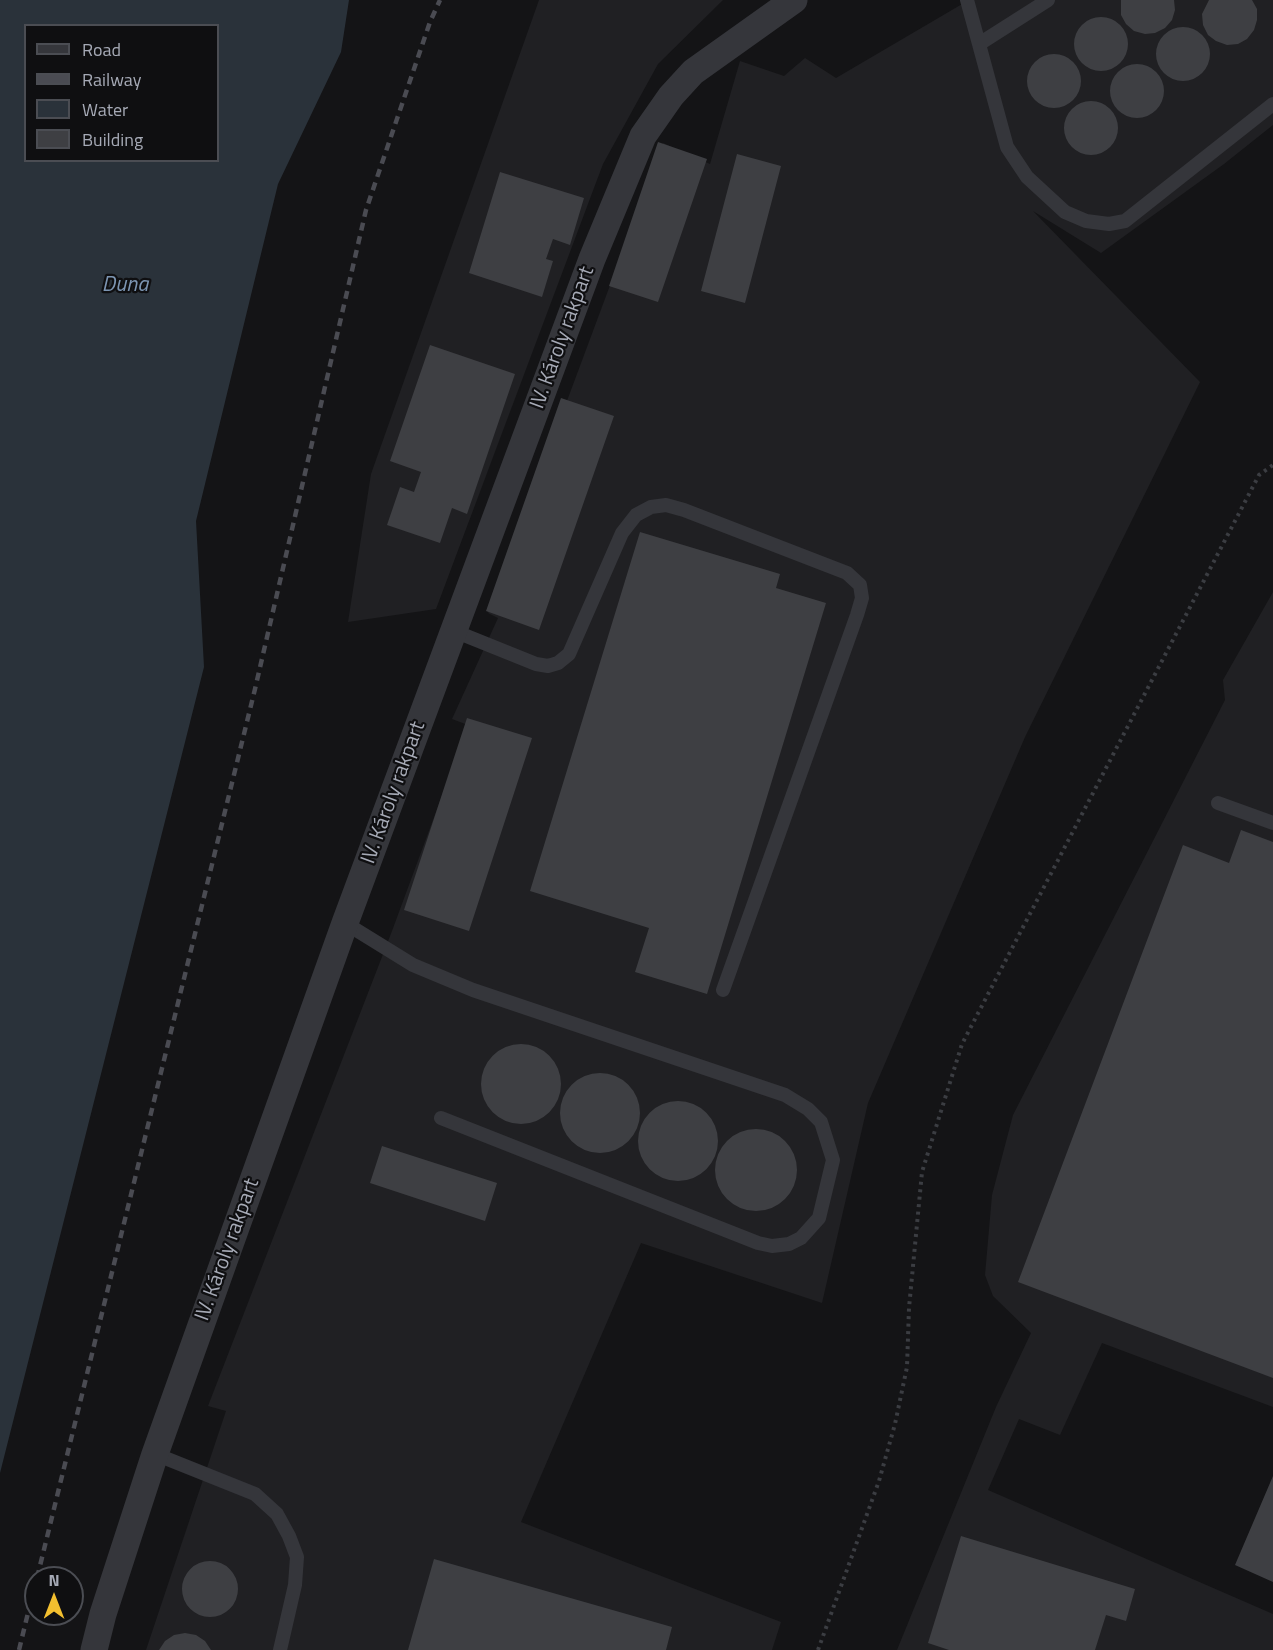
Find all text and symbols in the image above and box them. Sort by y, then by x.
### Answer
legend [24,24,219,162]
text: Road [82,36,121,63]
text: Railway [82,66,141,93]
text: Water [82,96,128,123]
text: Building [82,126,143,153]
street label: IV. Károly rakpart [526,263,600,413]
water label: Duna [102,273,148,299]
street label: IV. Károly rakpart [357,718,431,868]
street label: IV. Károly rakpart [191,1175,265,1325]
north arrow [24,1566,84,1626]
text: N [48,1568,60,1592]

